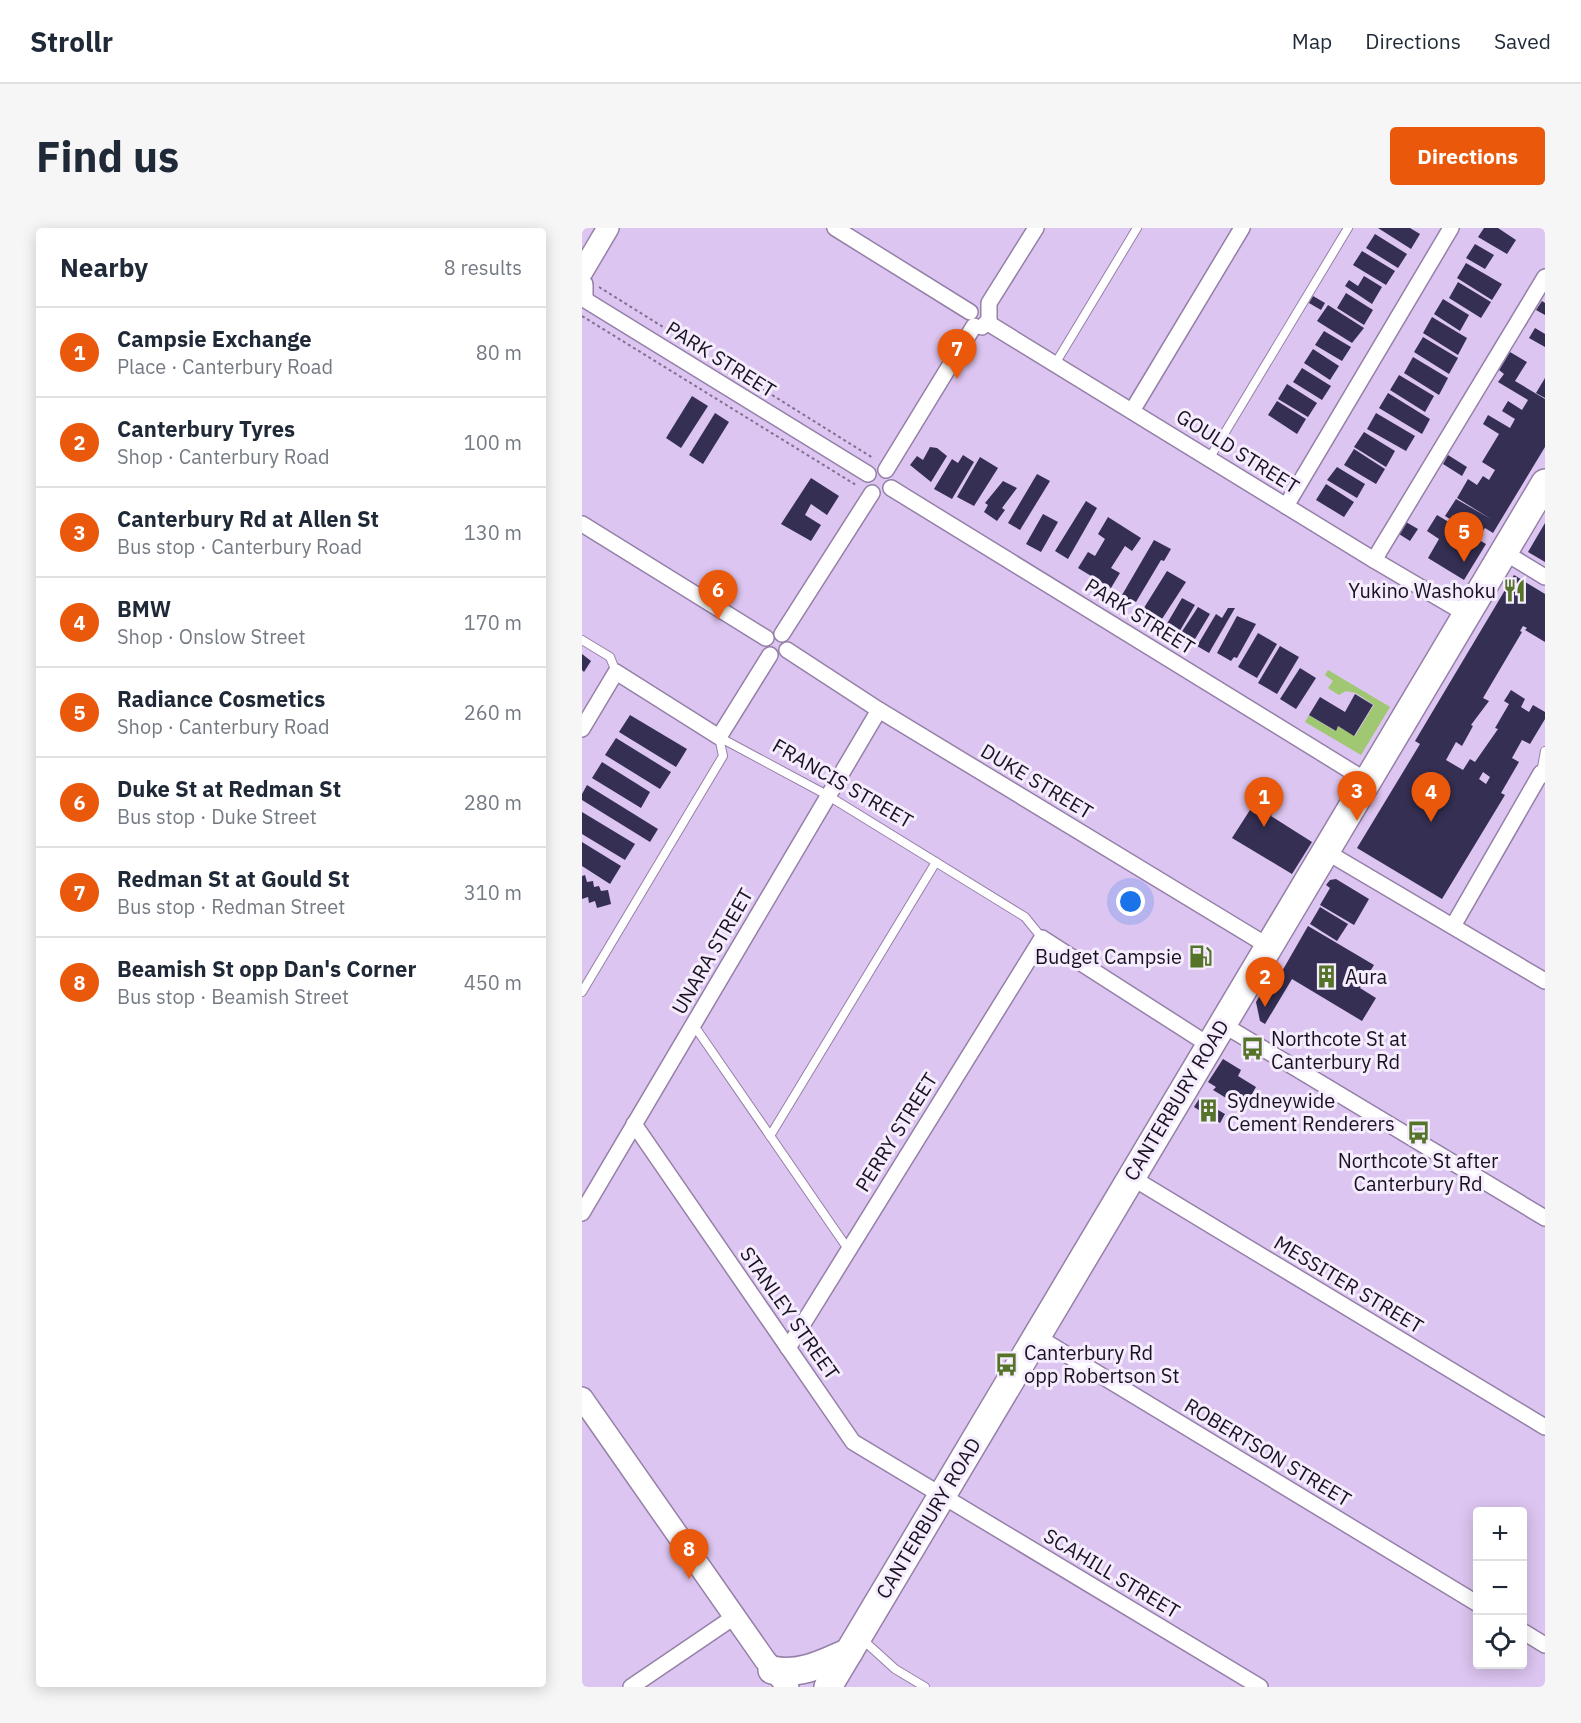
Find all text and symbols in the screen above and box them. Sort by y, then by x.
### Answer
text: Strollr [30,23,113,60]
text: Map [1292,27,1332,55]
text: Directions [1365,27,1461,55]
text: Saved [1494,27,1551,55]
button: Directions [1390,127,1545,185]
text: Find us [36,129,179,184]
text: Nearby [60,250,148,284]
text: 8 results [444,254,522,281]
street label: PARK STREET [661,315,781,403]
text: Campsie Exchange [117,324,312,353]
pin: 7 [938,330,976,379]
text: 1 [74,339,86,366]
text: 80 m [476,339,522,366]
text: Place · Canterbury Road [117,353,333,380]
street label: GOULD STREET [1171,402,1305,500]
text: Canterbury Tyres [117,414,295,443]
text: 2 [74,429,86,456]
text: 100 m [464,429,522,456]
text: Shop · Canterbury Road [117,443,330,470]
text: Canterbury Rd at Allen St [117,504,379,533]
pin: 5 [1444,512,1484,562]
text: 3 [74,519,86,546]
text: 130 m [464,519,522,546]
text: Bus stop · Canterbury Road [117,533,362,560]
pin: 6 [698,570,738,620]
street label: PARK STREET [1080,572,1200,660]
place label: Yukino Washoku [1348,577,1496,604]
restaurant icon: Yukino Washoku [1501,577,1527,603]
text: BMW [117,594,171,623]
text: 4 [74,609,86,636]
text: 170 m [464,609,522,636]
text: Shop · Onslow Street [117,623,305,650]
text: Radiance Cosmetics [117,684,325,713]
text: 5 [74,699,86,726]
text: 260 m [464,699,522,726]
text: Shop · Canterbury Road [117,713,330,740]
street label: FRANCIS STREET [768,732,918,834]
street label: DUKE STREET [976,737,1098,825]
pin: 3 [1338,772,1376,821]
pin: 4 [1412,772,1450,822]
text: Duke St at Redman St [117,774,341,803]
pin: 1 [1244,778,1284,827]
text: 6 [74,789,86,816]
text: 280 m [464,789,522,816]
text: Bus stop · Duke Street [117,803,317,830]
text: Redman St at Gould St [117,864,350,893]
text: 7 [74,879,86,906]
text: 310 m [464,879,522,906]
street label: UNARA STREET [665,883,759,1019]
your location [1116,887,1145,916]
text: Bus stop · Redman Street [117,893,345,920]
place label: Budget Campsie [1035,943,1182,970]
fuel station icon: Budget Campsie [1187,943,1213,969]
text: Beamish St opp Dan's Corner [117,954,416,983]
pin: 2 [1246,958,1284,1007]
building icon: Aura [1314,963,1340,989]
place label: Aura [1345,963,1387,990]
text: 8 [74,969,86,996]
text: 450 m [464,969,522,996]
text: Bus stop · Beamish Street [117,983,349,1010]
street label: CANTERBURY ROAD [1117,1015,1235,1185]
place label: Northcote St at Canterbury Rd [1271,1025,1407,1075]
bus stop icon: Northcote St at Canterbury Rd [1240,1036,1266,1062]
street label: PERRY STREET [849,1067,943,1197]
place label: Sydneywide Cement Renderers [1227,1087,1395,1137]
building icon: Sydneywide Cement Renderers [1196,1098,1222,1124]
bus stop icon: Northcote St after Canterbury Rd [1405,1119,1431,1145]
place label: Northcote St after Canterbury Rd [1338,1147,1498,1197]
street label: MESSITER STREET [1269,1229,1429,1339]
street label: STANLEY STREET [734,1241,846,1385]
place label: Canterbury Rd opp Robertson St [1024,1339,1180,1389]
bus stop icon: Canterbury Rd opp Robertson St [993,1351,1019,1377]
street label: ROBERTSON STREET [1180,1391,1356,1513]
street label: CANTERBURY ROAD [869,1433,987,1603]
map controls [1473,1507,1527,1669]
button: + [1473,1507,1527,1561]
street label: SCAHILL STREET [1039,1522,1185,1624]
pin: 8 [670,1530,708,1579]
button: − [1473,1561,1527,1615]
button: locate [1473,1615,1527,1669]

